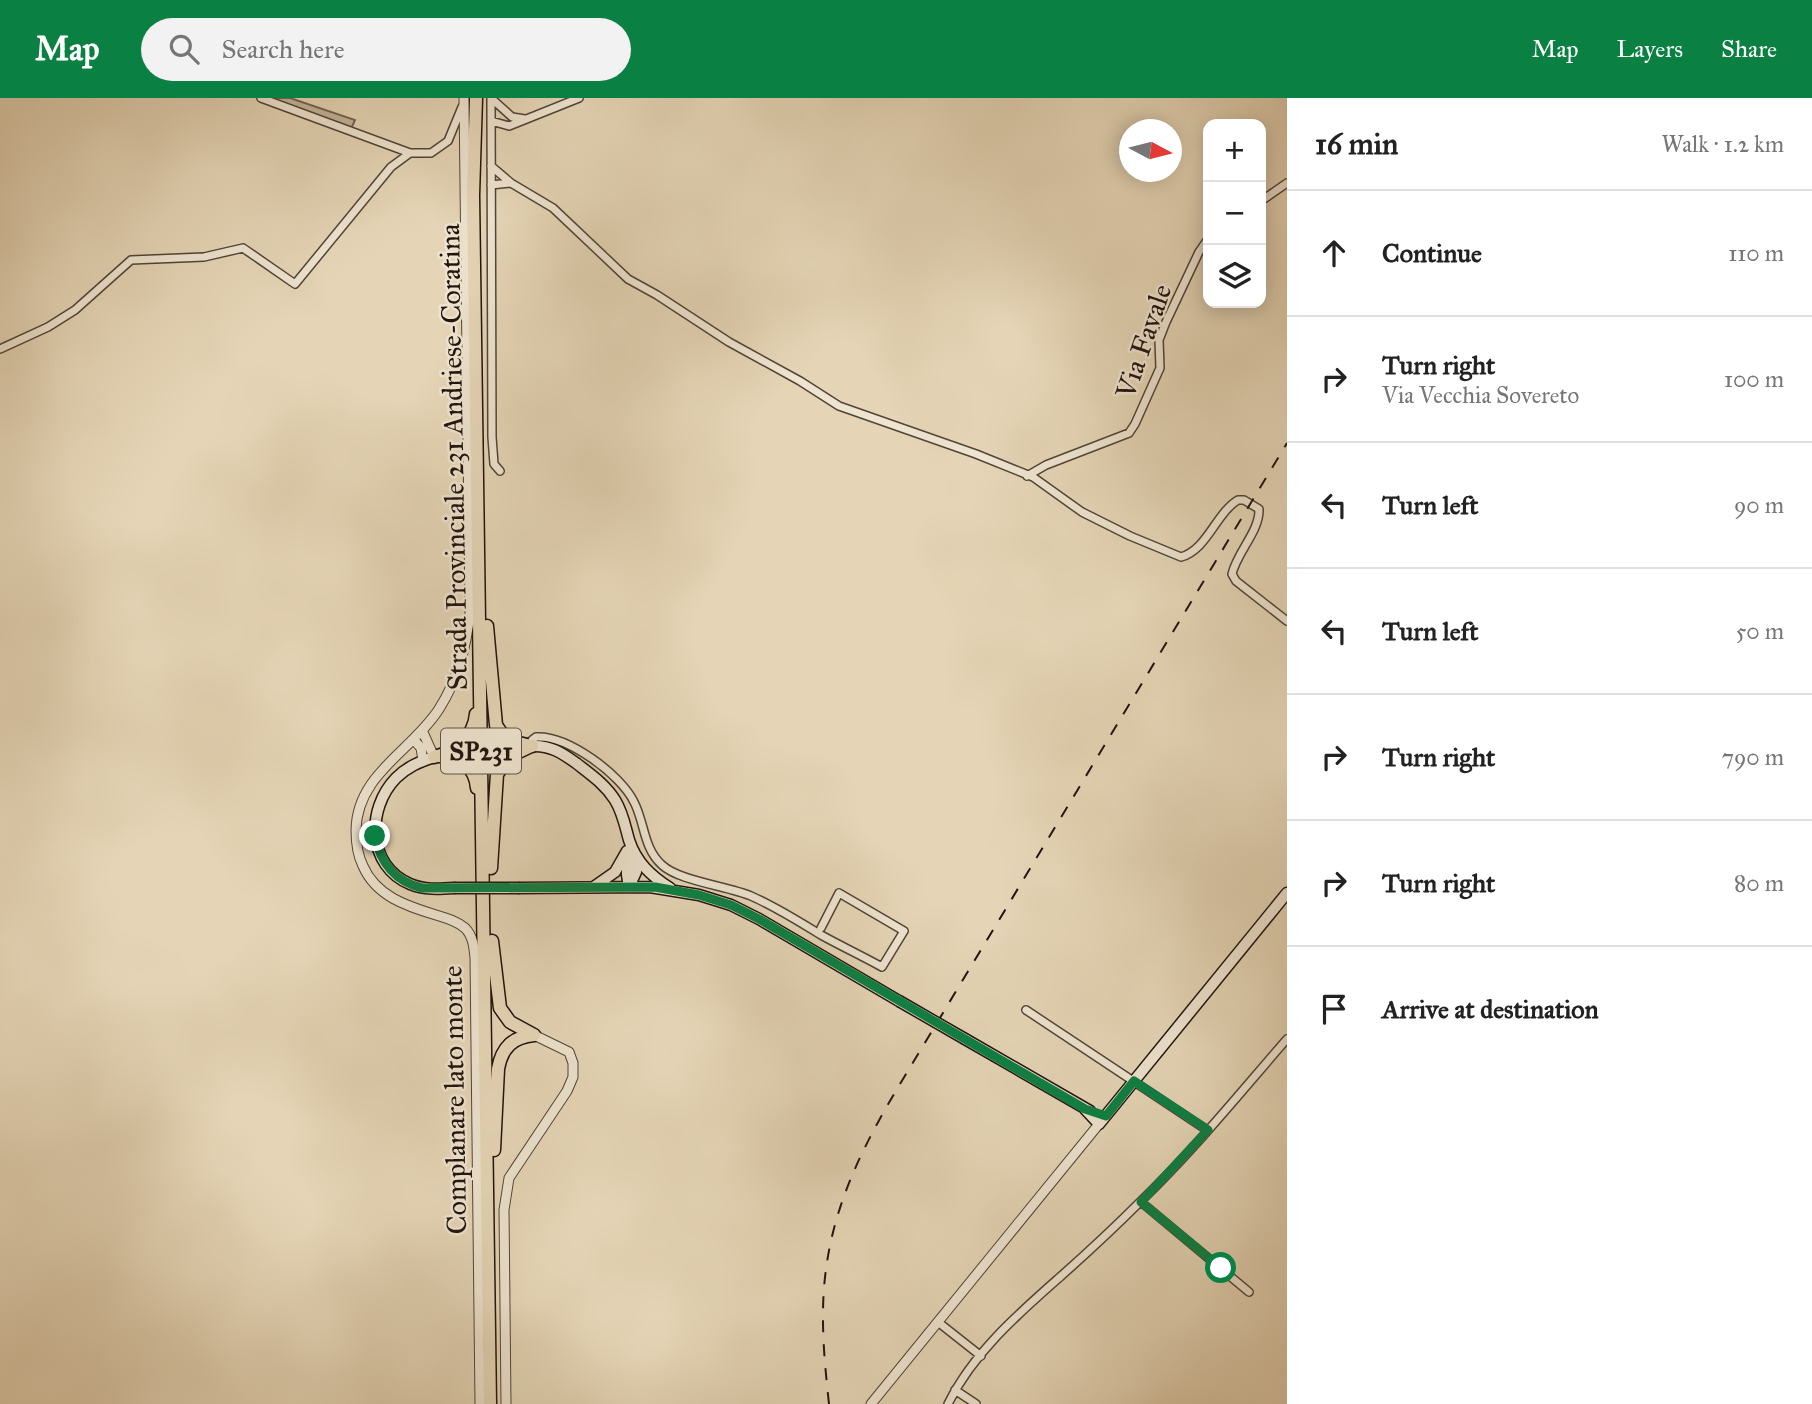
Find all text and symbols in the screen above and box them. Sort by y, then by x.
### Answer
search box [141,18,631,81]
text: Map [35,29,99,69]
icon: search [165,30,203,68]
text: Search here [221,33,345,65]
text: Map [1532,34,1579,64]
text: Layers [1617,34,1683,64]
text: Share [1721,34,1777,64]
north arrow [1119,119,1182,182]
map controls [1203,119,1266,308]
button: + [1203,119,1266,182]
text: 16 min [1315,126,1398,162]
text: Walk · 1.2 km [1662,130,1784,158]
button: − [1203,182,1266,245]
street label: Strada Provinciale 231 Andriese-Coratina [432,223,475,691]
icon: ahead [1315,234,1353,272]
text: Continue [1382,237,1482,269]
text: 110 m [1728,239,1784,267]
button: layers [1203,245,1266,308]
street label: Via Favale [1107,279,1179,404]
text: Turn right [1382,349,1495,381]
icon: right [1315,360,1353,398]
text: 100 m [1724,365,1784,393]
text: Via Vecchia Sovereto [1382,381,1579,409]
icon: left [1315,486,1353,524]
text: Turn left [1382,489,1478,521]
text: 90 m [1734,491,1784,519]
icon: left [1315,612,1353,650]
text: Turn left [1382,615,1478,647]
text: 50 m [1736,617,1784,645]
road number: SP231 [441,729,521,774]
icon: right [1315,738,1353,776]
text: Turn right [1382,741,1495,773]
text: 790 m [1722,743,1784,771]
route end [359,820,390,851]
icon: right [1315,864,1353,902]
text: Turn right [1382,867,1495,899]
text: 80 m [1734,869,1784,897]
street label: Complanare lato monte [435,965,474,1235]
icon: arrive [1315,990,1353,1028]
text: Arrive at destination [1382,993,1599,1025]
route start [1205,1252,1236,1283]

